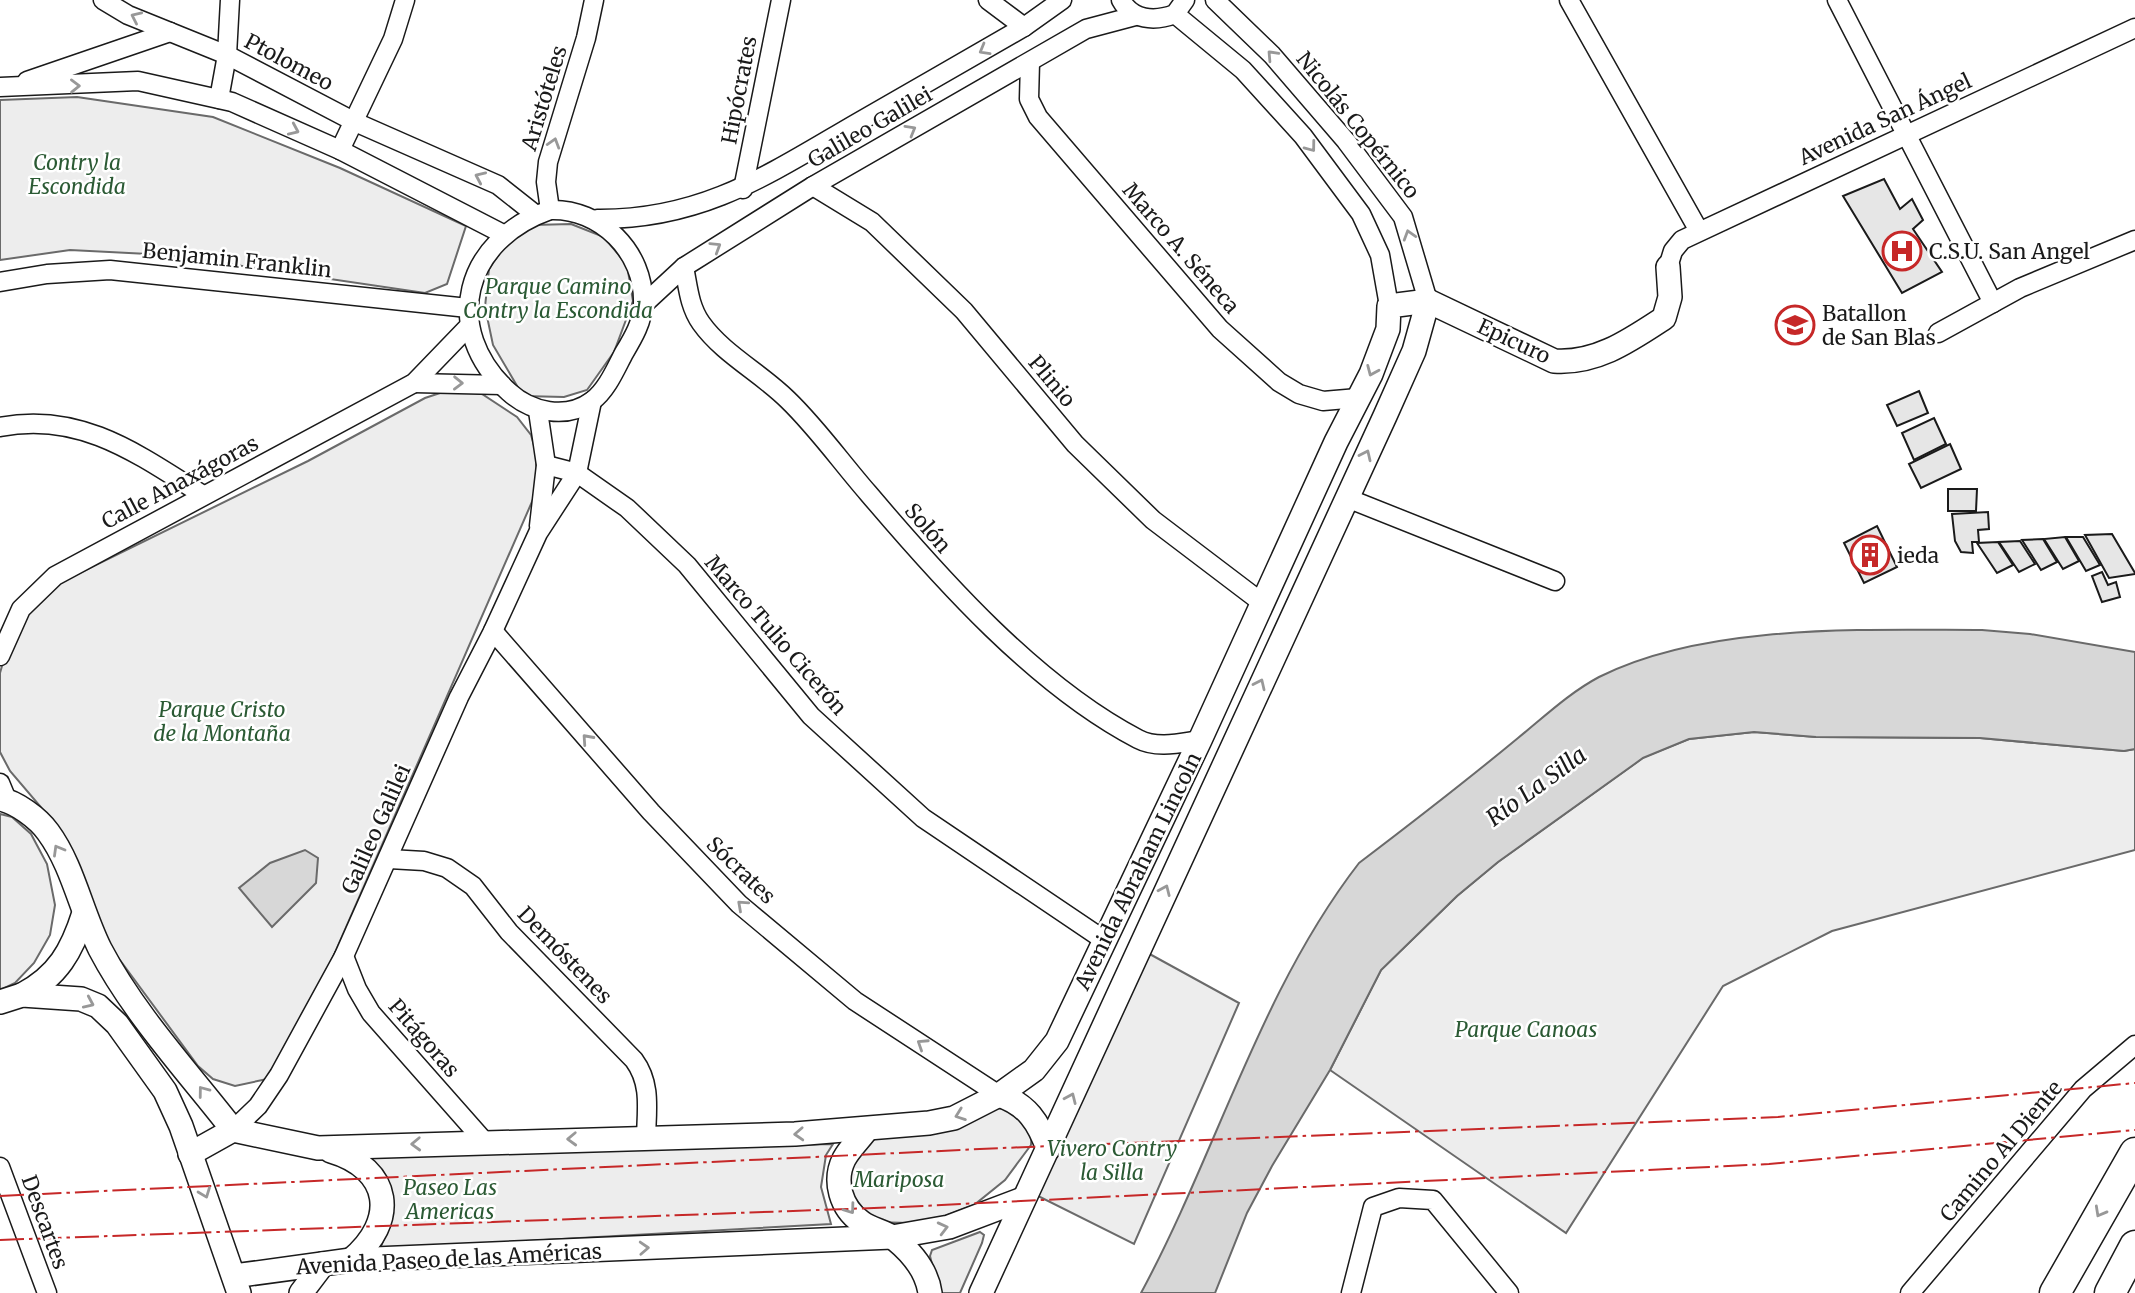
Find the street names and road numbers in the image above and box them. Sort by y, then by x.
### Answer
street label: Ptolomeo [240,27,338,97]
street label: Hipócrates [715,34,763,146]
street label: Aristóteles [515,42,573,155]
street label: Nicolás Copérnico [1290,46,1426,204]
street label: Avenida San Ángel [1793,66,1976,171]
street label: Galileo Galilei [803,80,937,173]
street label: Marco A. Séneca [1117,177,1245,319]
street label: Benjamin Franklin [141,237,333,283]
street label: Epicuro [1473,312,1555,370]
street label: Plinio [1023,350,1081,412]
street label: Calle Anaxágoras [97,429,263,535]
street label: Solón [899,497,957,559]
street label: Marco Tulio Cicerón [699,549,853,721]
street label: Avenida Abraham Lincoln [1068,748,1207,995]
street label: Galileo Galilei [335,760,417,898]
street label: Sócrates [701,831,781,909]
street label: Demóstenes [512,901,618,1009]
street label: Pitágoras [383,993,465,1083]
street label: Camino Al Diente [1934,1075,2068,1227]
street label: Descartes [16,1171,74,1273]
street label: Avenida Paseo de las Américas [294,1238,603,1281]

